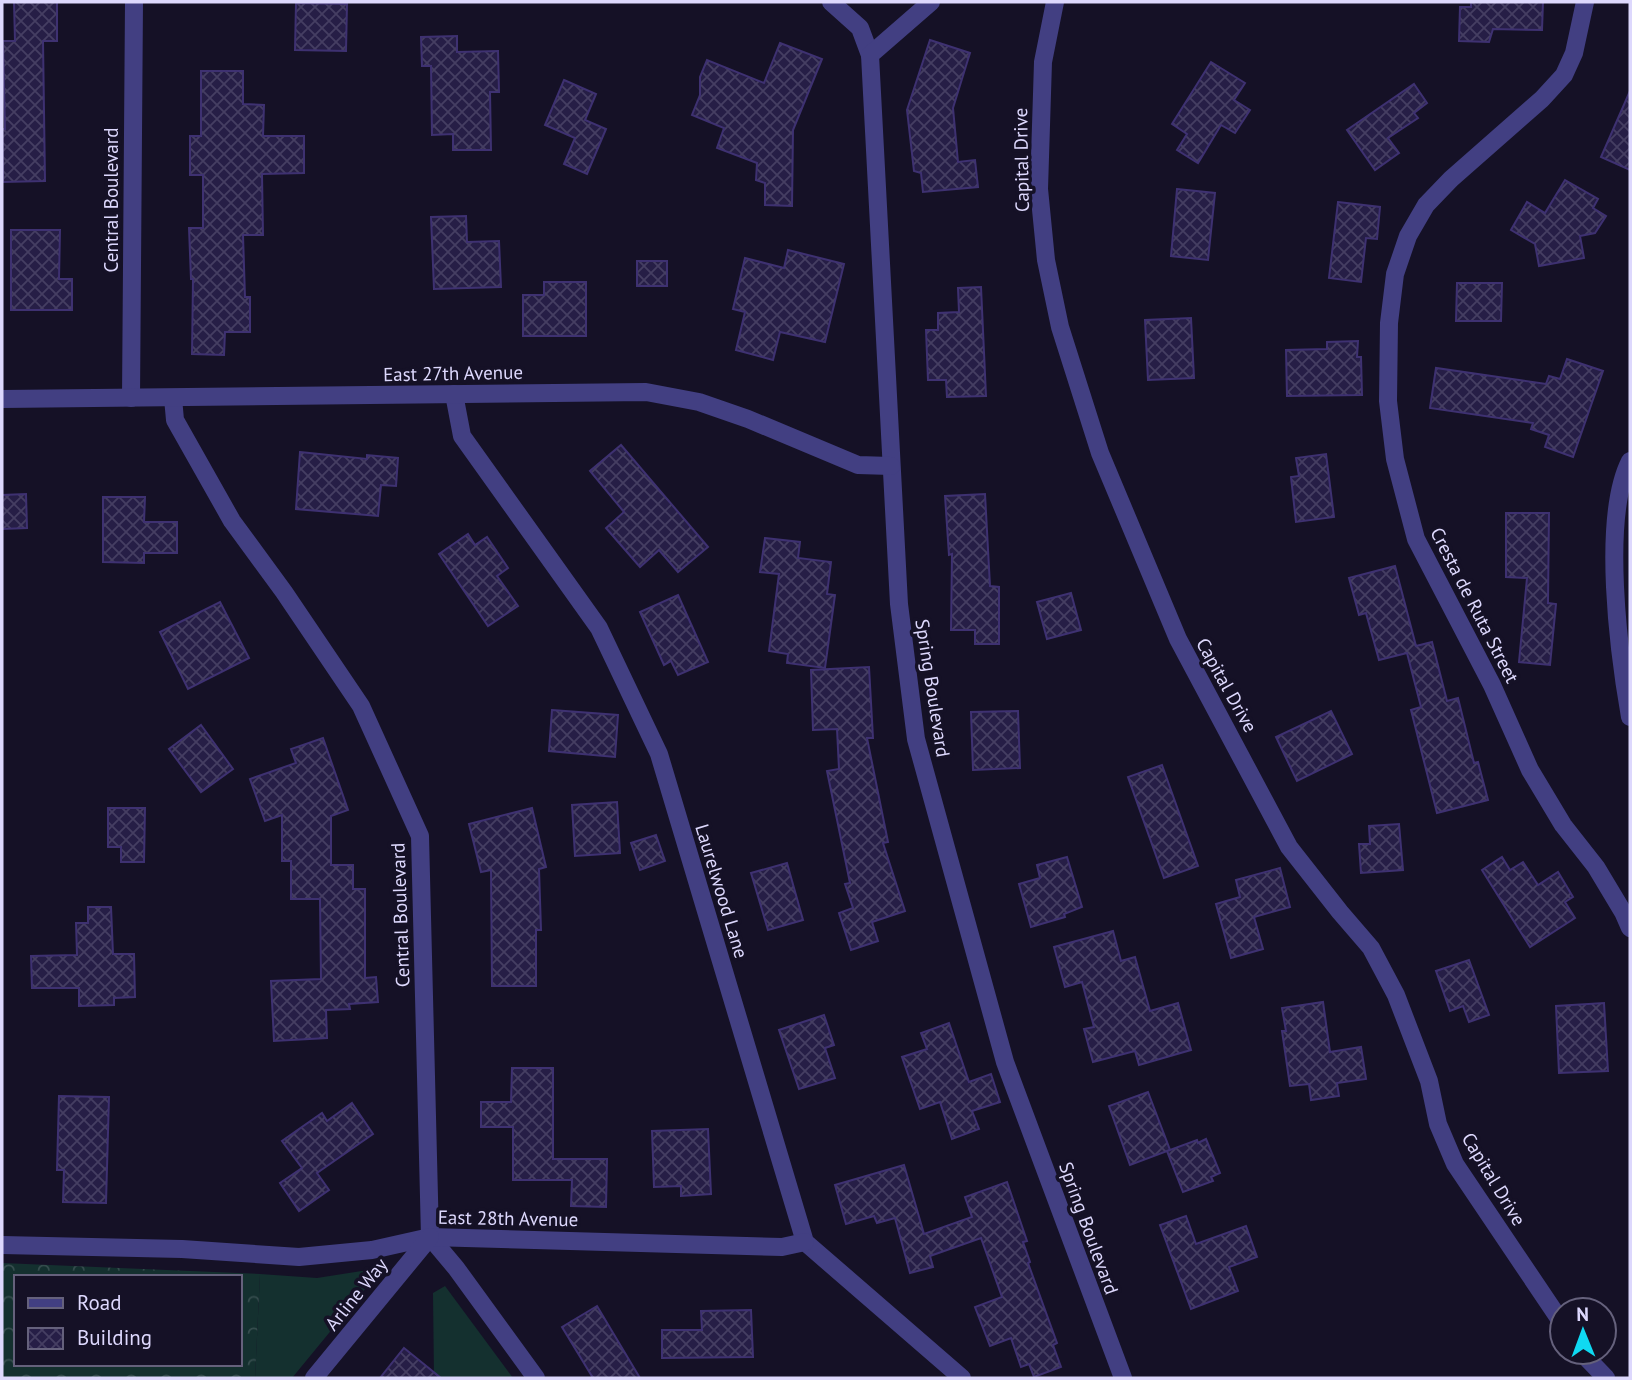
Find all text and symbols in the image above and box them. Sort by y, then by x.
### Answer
street label: Capital Drive [1008,108,1034,212]
street label: Central Boulevard [99,128,123,272]
street label: East 27th Avenue [383,360,523,386]
street label: Cresta de Ruta Street [1425,523,1525,687]
street label: Spring Boulevard [910,617,956,759]
street label: Capital Drive [1191,634,1263,736]
street label: Laurelwood Lane [690,821,754,961]
street label: Central Boulevard [385,842,415,988]
street label: Capital Drive [1457,1128,1531,1230]
street label: Spring Boulevard [1054,1159,1124,1297]
street label: East 28th Avenue [438,1205,578,1231]
street label: Arline Way [320,1253,393,1335]
legend [14,1275,242,1366]
text: Road [77,1289,121,1316]
north arrow [1548,1296,1618,1366]
text: N [1576,1302,1589,1326]
text: Building [77,1324,152,1351]

